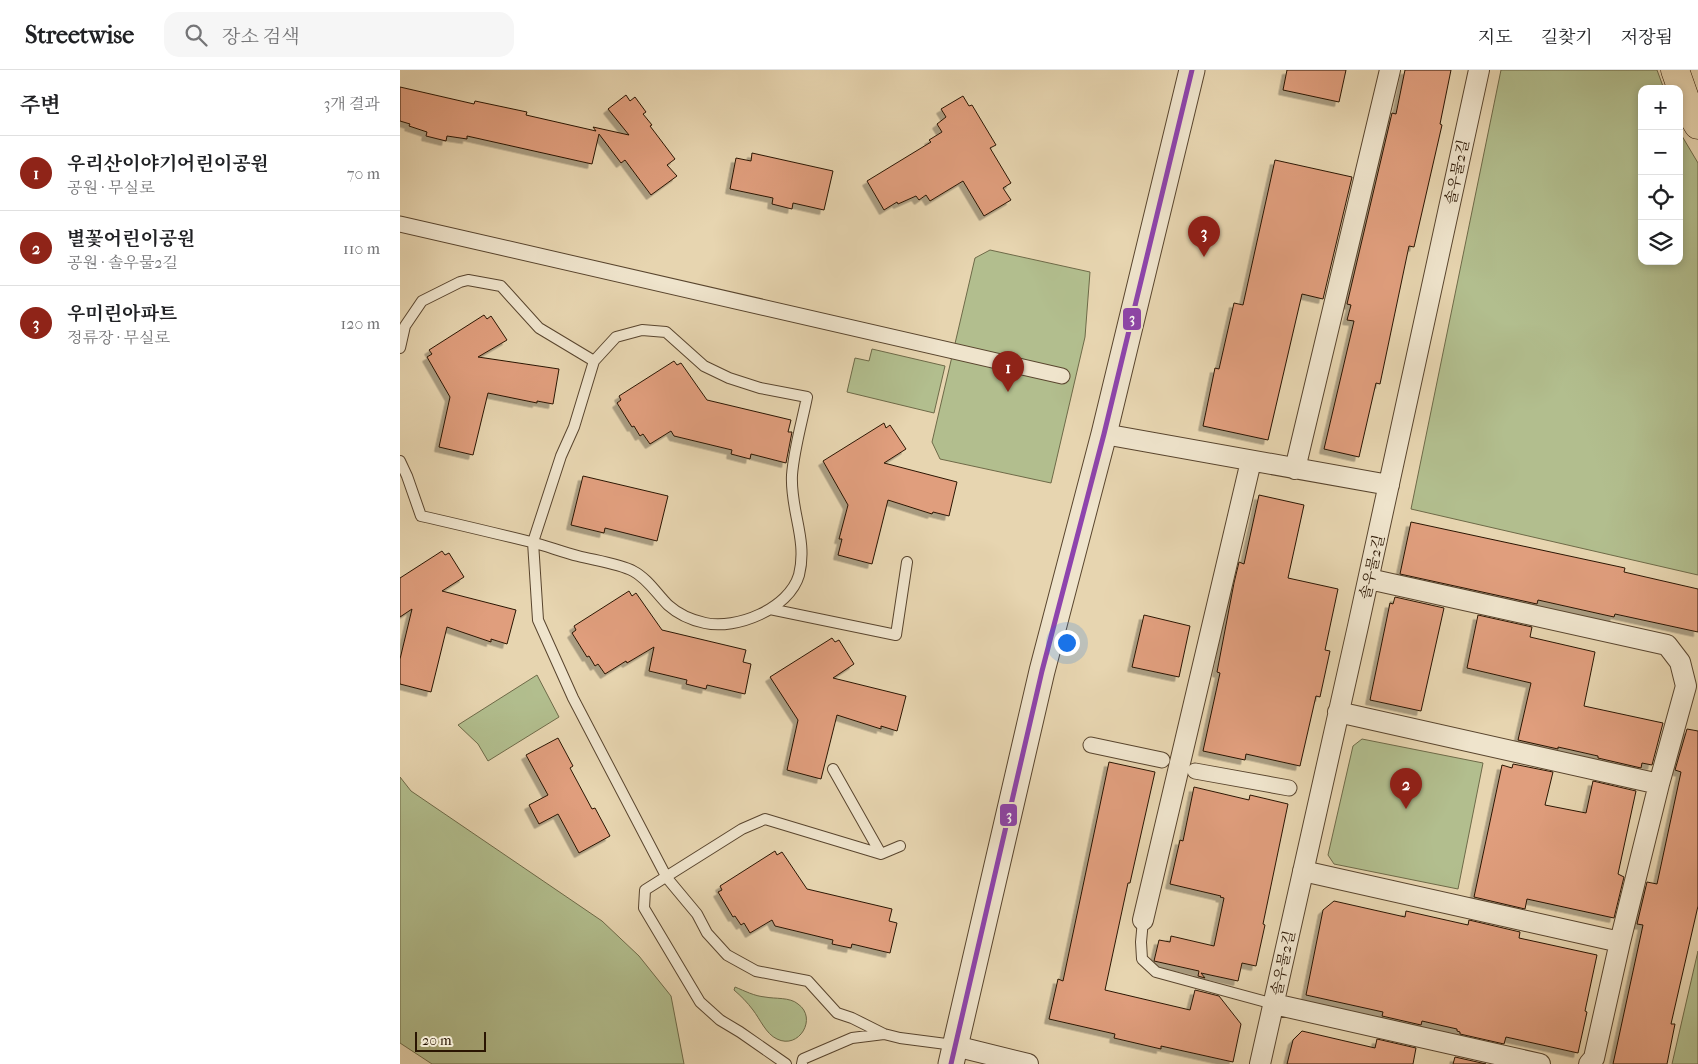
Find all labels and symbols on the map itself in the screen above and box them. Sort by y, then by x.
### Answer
street label: 솔우물2길 [1441,138,1473,206]
pin: 3 [1188,216,1220,257]
line badge: 3 [1122,307,1142,331]
text: 3 [1129,310,1135,327]
pin: 1 [992,351,1024,392]
street label: 솔우물2길 [1356,533,1388,601]
your location [1054,630,1080,656]
pin: 2 [1390,768,1422,809]
line badge: 3 [999,803,1018,827]
text: 3 [1006,807,1012,824]
street label: 솔우물2길 [1267,929,1299,997]
scale bar [415,1029,486,1052]

